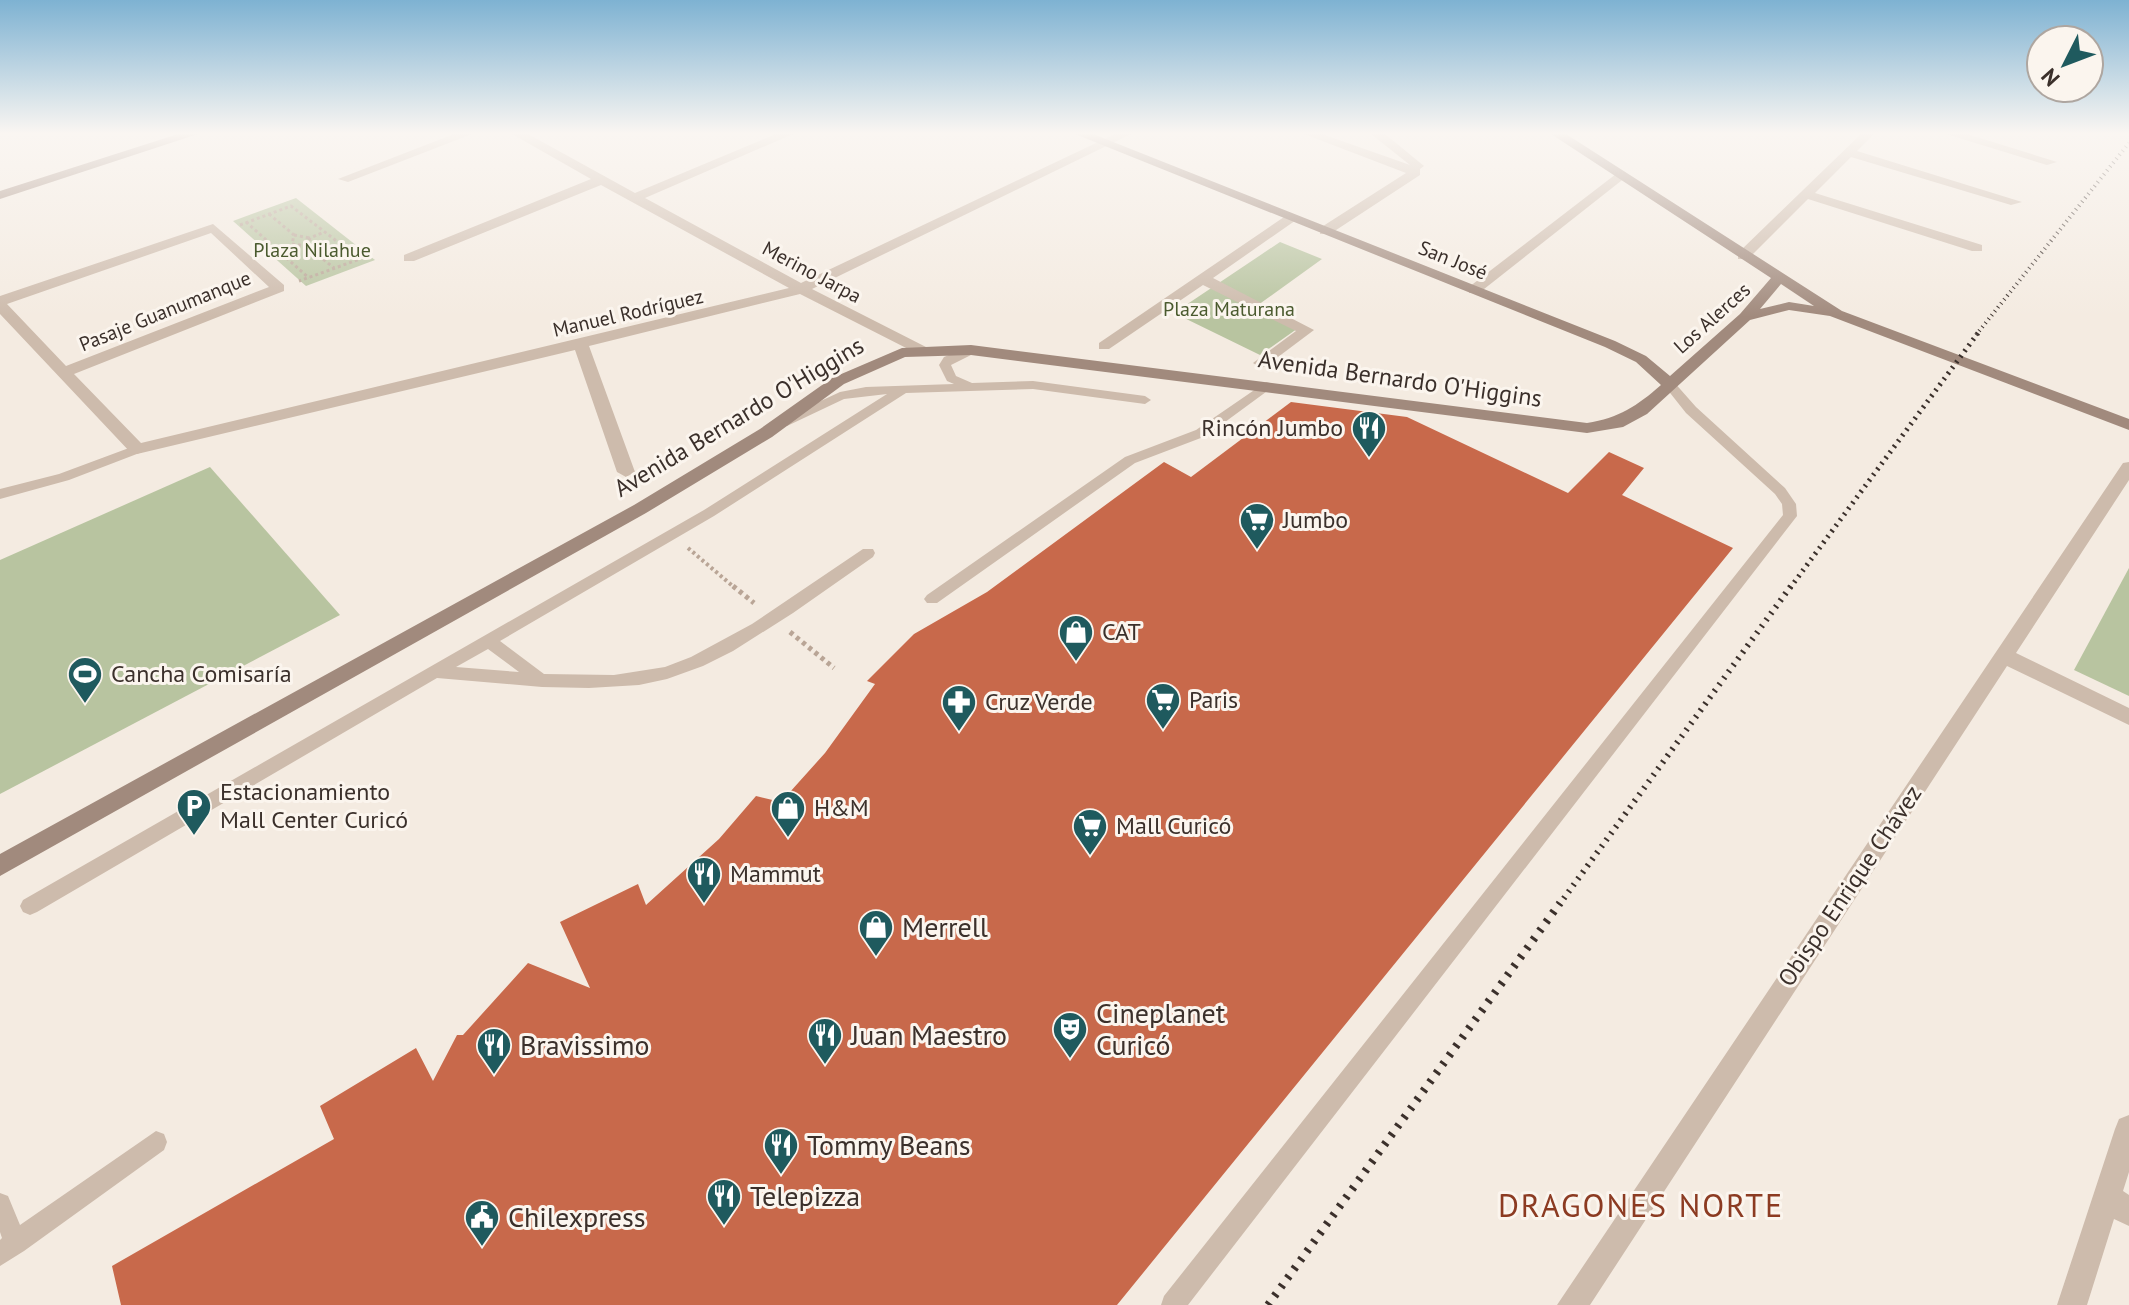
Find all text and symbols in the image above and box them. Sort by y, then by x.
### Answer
north arrow [2025,24,2105,104]
text: N [2035,63,2065,92]
street label: San José [1415,234,1491,286]
street label: Merino Jarpa [758,235,866,309]
park label: Plaza Nilahue [253,237,371,263]
street label: Pasaje Guanumanque [75,265,255,357]
street label: Los Alerces [1668,277,1756,359]
street label: Manuel Rodríguez [550,283,706,343]
park label: Plaza Maturana [1163,296,1295,322]
street label: Avenida Bernardo O'Higgins [608,330,869,503]
street label: Avenida Bernardo O'Higgins [1256,343,1544,414]
restaurant icon: Rincón Jumbo [1350,409,1388,459]
place label: Rincón Jumbo [1201,412,1343,443]
supermarket icon: Jumbo [1238,501,1276,551]
place label: Jumbo [1282,504,1348,535]
shop icon: CAT [1057,613,1095,663]
place label: CAT [1102,616,1141,647]
sports icon: Cancha Comisaría [66,655,104,705]
place label: Cancha Comisaría [111,658,292,689]
supermarket icon: Paris [1144,681,1182,731]
pharmacy icon: Cruz Verde [940,683,978,733]
place label: Paris [1189,684,1238,715]
place label: Cruz Verde [985,686,1093,717]
place label: Estacionamiento Mall Center Curicó [220,776,408,835]
street label: Obispo Enrique Chávez [1771,779,1928,992]
parking icon: Estacionamiento Mall Center Curicó [175,787,213,837]
shop icon: H&M [769,789,807,839]
place label: H&M [814,792,869,823]
supermarket icon: Mall Curicó [1071,807,1109,857]
place label: Mall Curicó [1116,810,1231,841]
restaurant icon: Mammut [685,855,723,905]
place label: Mammut [730,858,821,889]
shop icon: Merrell [857,908,895,958]
place label: Merrell [902,908,988,945]
place label: Cineplanet Curicó [1096,994,1226,1063]
theatre icon: Cineplanet Curicó [1051,1010,1089,1060]
restaurant icon: Juan Maestro [806,1016,844,1066]
place label: Juan Maestro [850,1016,1007,1053]
restaurant icon: Bravissimo [475,1026,513,1076]
place label: Bravissimo [520,1026,650,1063]
restaurant icon: Tommy Beans [762,1126,800,1176]
place label: Tommy Beans [807,1126,971,1163]
restaurant icon: Telepizza [705,1177,743,1227]
place label: Telepizza [750,1177,860,1214]
district label: DRAGONES NORTE [1498,1184,1784,1226]
public building icon: Chilexpress [463,1198,501,1248]
place label: Chilexpress [508,1198,645,1235]

